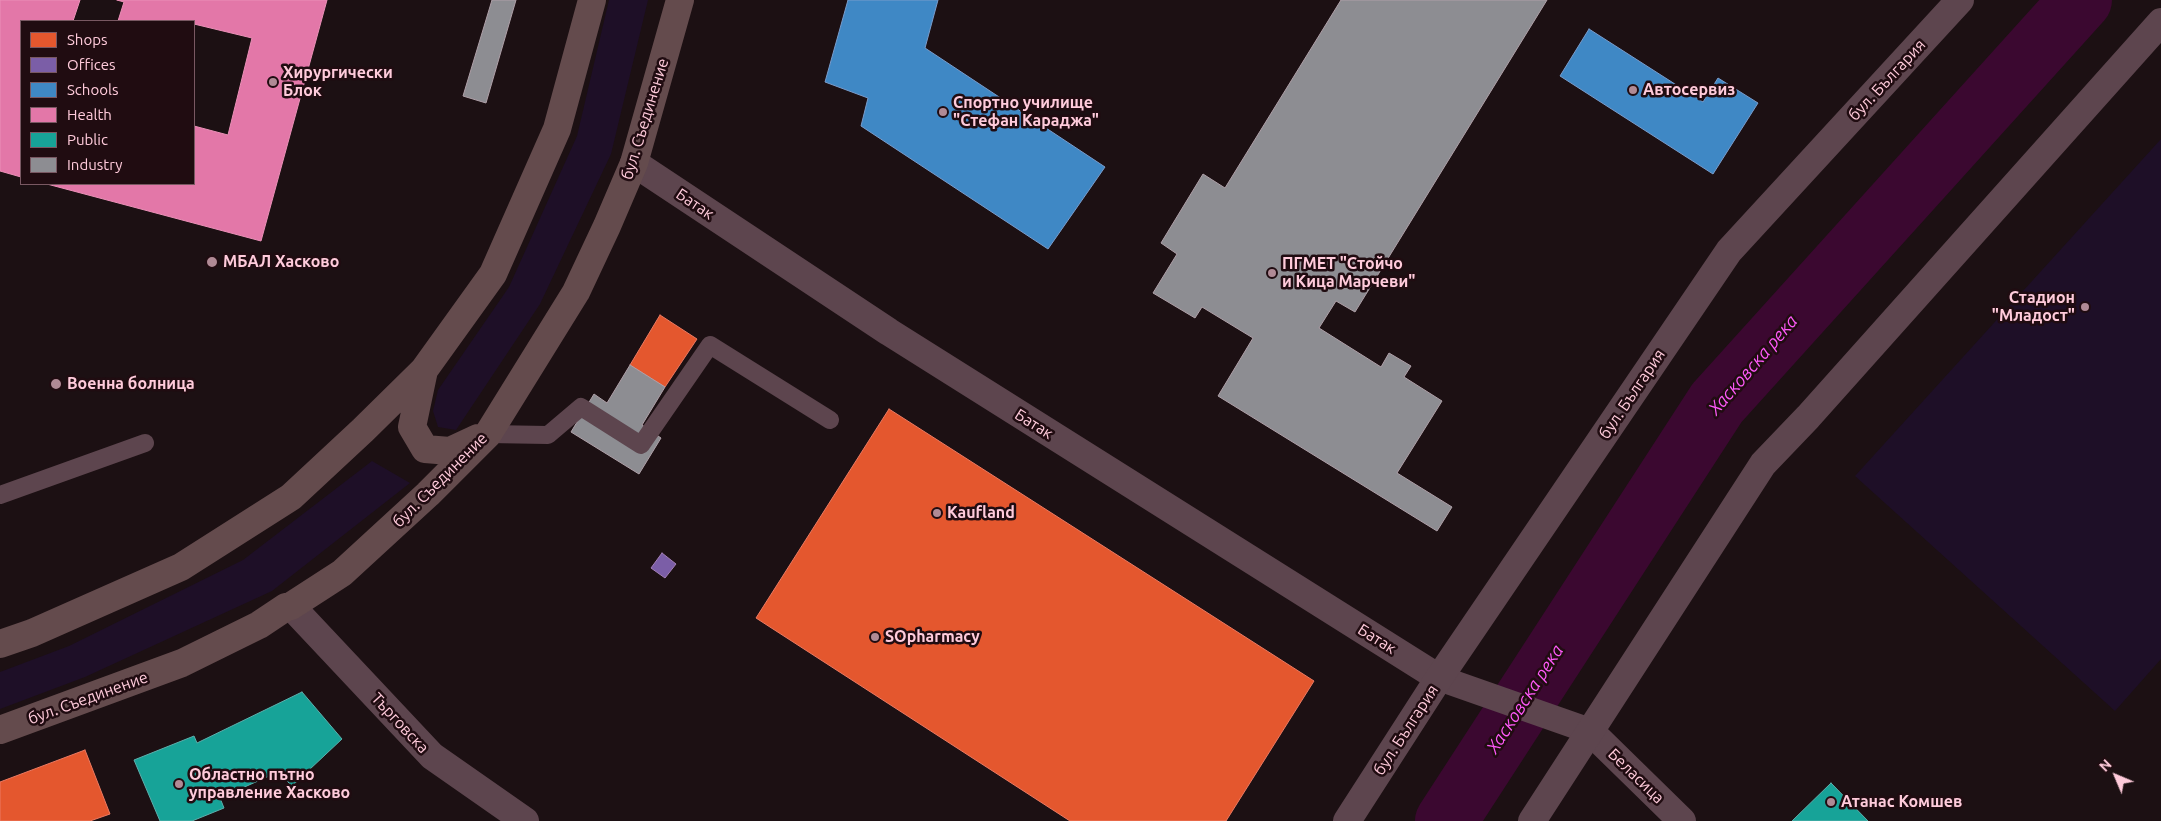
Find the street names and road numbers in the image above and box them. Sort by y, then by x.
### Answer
street label: бул. България [1844,35,1930,125]
street label: бул. Съединение [617,56,673,182]
street label: Батак [672,184,718,224]
street label: бул. България [1595,345,1669,443]
street label: Батак [1011,405,1057,443]
street label: бул. Съединение [389,429,491,531]
street label: Батак [1354,620,1400,658]
street label: бул. Съединение [25,667,151,729]
street label: бул. България [1370,681,1442,779]
street label: Търговска [367,689,433,757]
street label: Беласица [1604,745,1668,807]

